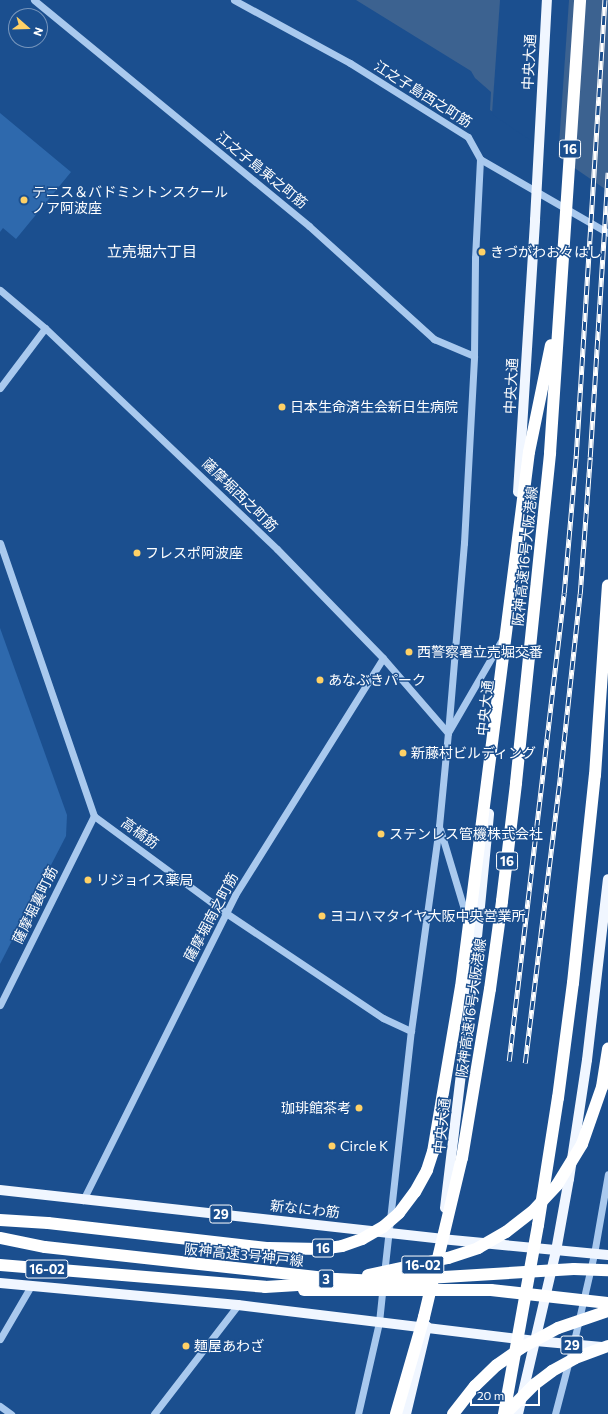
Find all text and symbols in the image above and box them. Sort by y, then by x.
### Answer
north arrow [8,8,48,48]
text: N [31,26,46,38]
street label: 中央大通 [519,34,539,90]
street label: 江之子島西之町筋 [371,57,475,131]
street label: 江之子島東之町筋 [213,128,311,212]
road number: 16 [559,138,581,160]
place label: テニス＆バドミントンスクール ノア阿波座 [32,184,228,216]
marker: テニス＆バドミントンスクール ノア阿波座 [19,195,29,205]
district label: 立売堀六丁目 [107,243,197,261]
place label: きづがわお々はし [490,244,602,260]
marker: きづがわお々はし [477,247,487,257]
street label: 中央大通 [501,358,521,414]
place label: 日本生命済生会新日生病院 [290,399,458,415]
marker: 日本生命済生会新日生病院 [277,402,287,412]
street label: 薩摩堀西之町筋 [199,455,281,535]
street label: 阪神高速16号大阪港線 [509,485,541,627]
place label: フレスポ阿波座 [145,545,243,561]
marker: フレスポ阿波座 [132,548,142,558]
place label: 西警察署立売堀交番 [417,644,543,660]
marker: 西警察署立売堀交番 [404,647,414,657]
place label: あなぶきパーク [328,672,426,688]
marker: あなぶきパーク [315,675,325,685]
street label: 中央大通 [474,679,496,737]
place label: 新藤村ビルディング [411,745,537,761]
marker: 新藤村ビルディング [398,748,408,758]
street label: 高橋筋 [118,814,162,852]
place label: ステンレス管機株式会社 [389,826,543,842]
marker: ステンレス管機株式会社 [376,829,386,839]
road number: 16 [496,850,518,872]
street label: 薩摩堀裏町筋 [9,864,61,946]
street label: 薩摩堀南之町筋 [181,870,241,964]
place label: リジョイス薬局 [96,872,194,888]
marker: リジョイス薬局 [83,875,93,885]
place label: ヨコハマタイヤ大阪中央営業所 [330,908,526,924]
marker: ヨコハマタイヤ大阪中央営業所 [317,911,327,921]
street label: 阪神高速16号大阪港線 [453,937,489,1079]
street label: 中央大通 [431,1097,453,1155]
place label: 珈琲館茶考 [281,1100,351,1116]
marker: 珈琲館茶考 [354,1103,364,1113]
place label: Circle K [340,1138,388,1154]
marker: Circle K [327,1141,337,1151]
street label: 新なにわ筋 [269,1197,341,1221]
road number: 29 [209,1203,233,1225]
road number: 16 [312,1237,334,1259]
street label: 阪神高速3号神戸線 [183,1240,305,1270]
road number: 16-02 [401,1254,445,1276]
road number: 16-02 [25,1258,69,1280]
road number: 3 [318,1268,334,1290]
road number: 29 [560,1334,584,1356]
place label: 麺屋あわざ [194,1338,264,1354]
marker: 麺屋あわざ [181,1341,191,1351]
scale bar [472,1380,542,1406]
text: 20 m [477,1388,504,1402]

